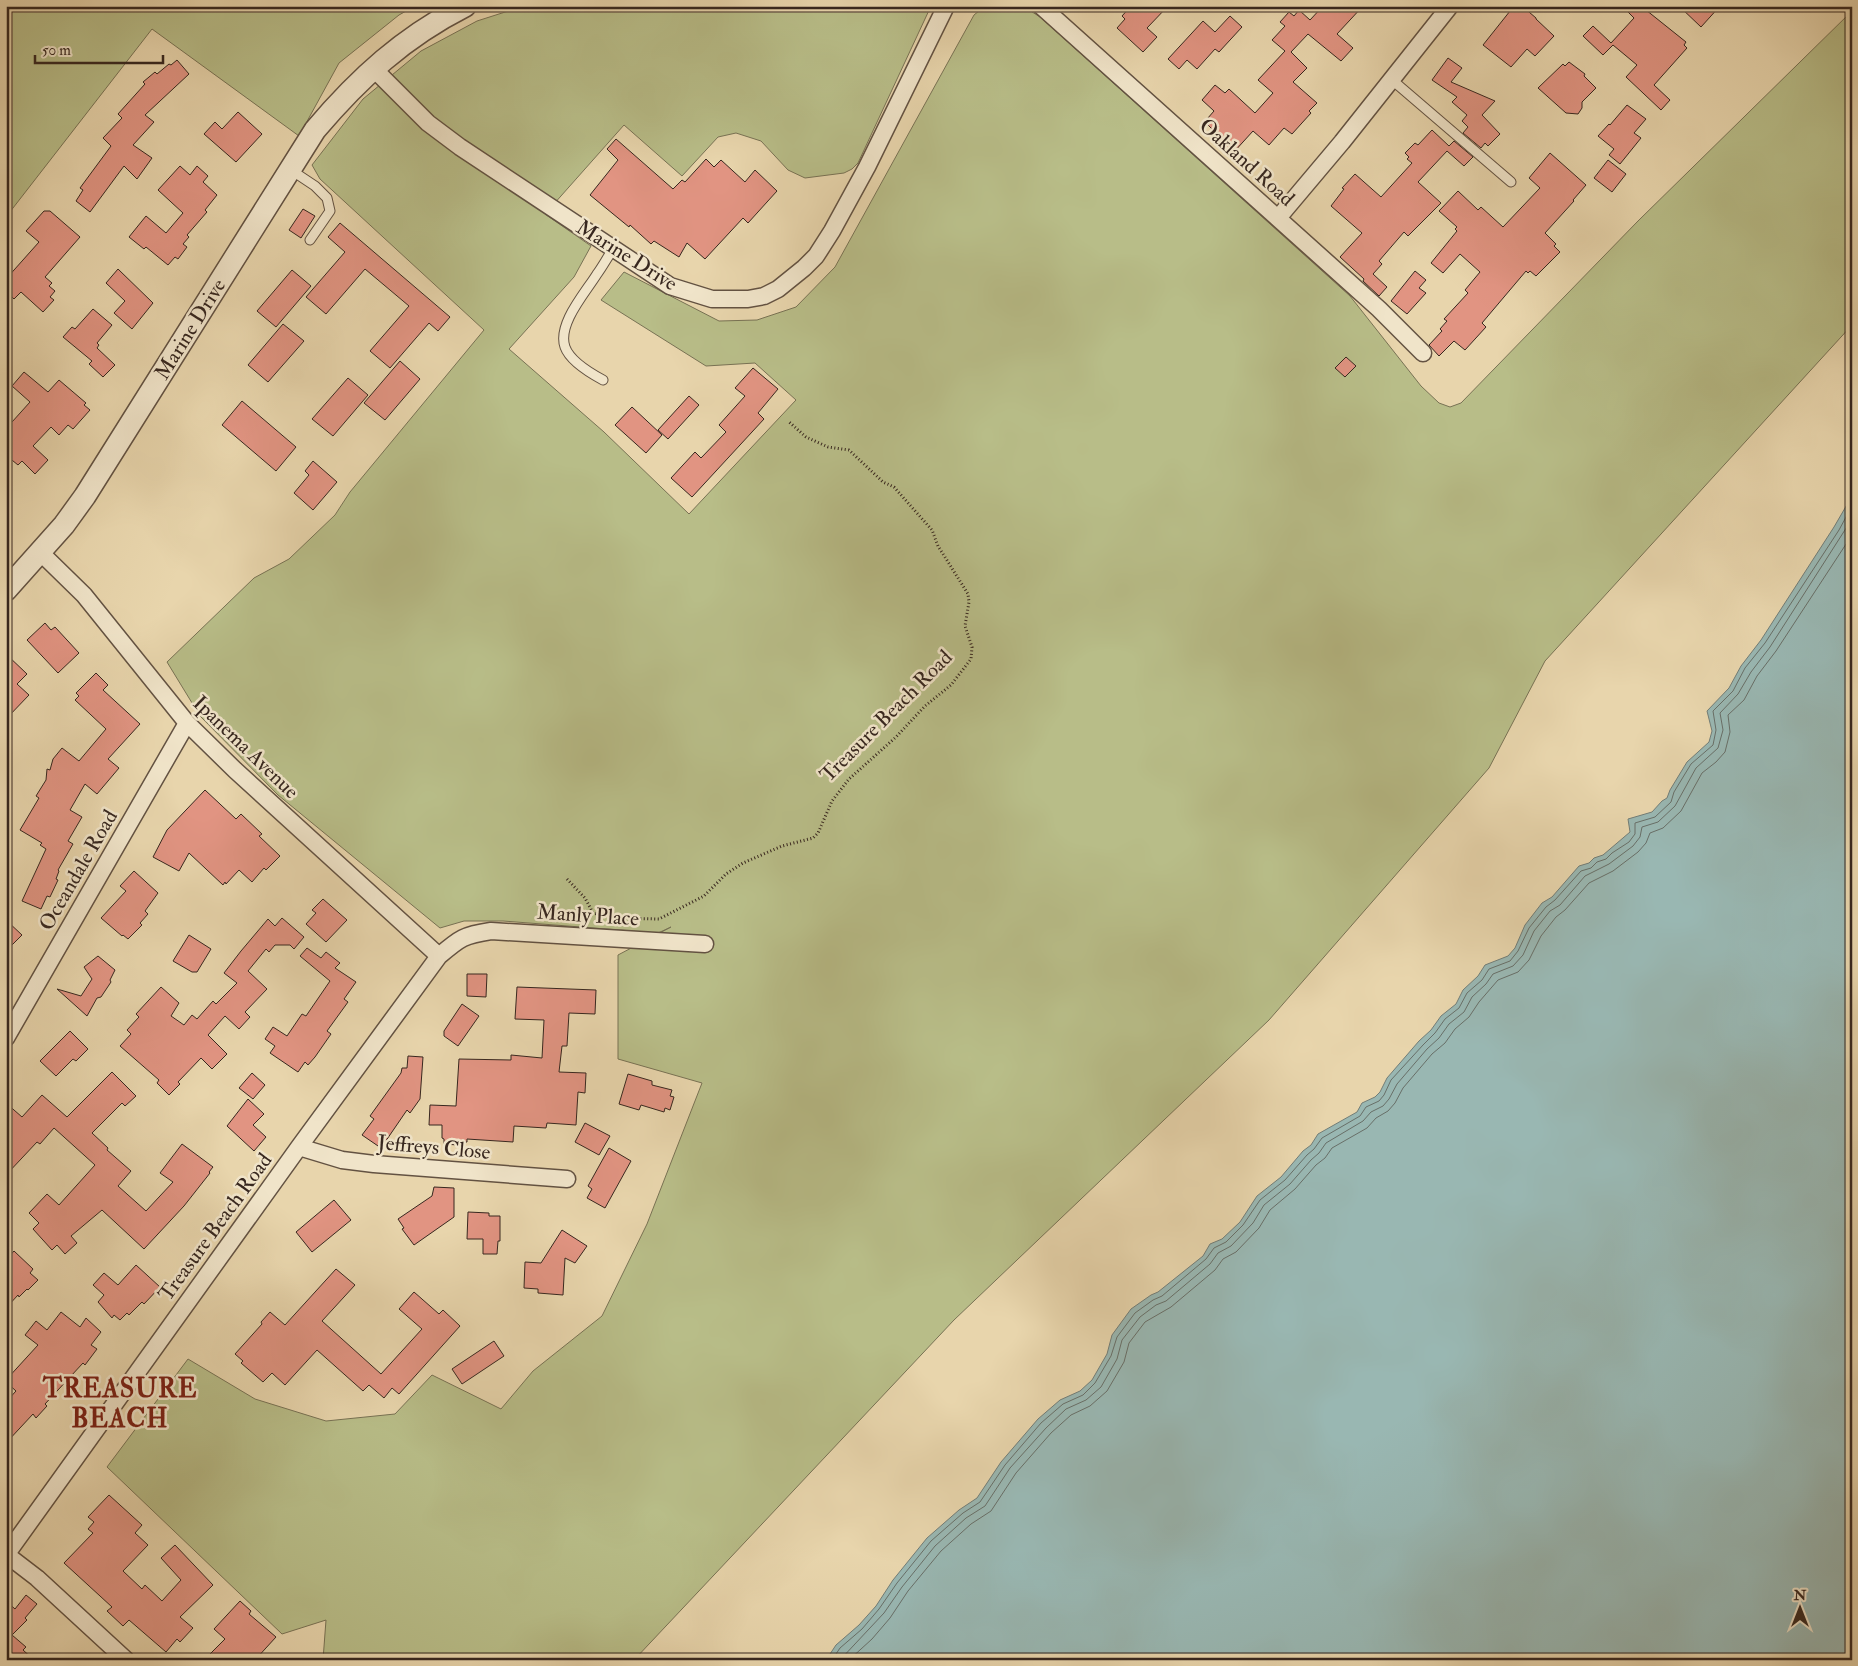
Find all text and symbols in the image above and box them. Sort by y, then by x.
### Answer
scale bar [35,32,162,64]
text: 50 m [42,41,71,60]
street label: Oakland Road [1193,112,1300,213]
street label: Marine Drive [571,214,683,297]
street label: Marine Drive [149,273,232,385]
street label: Treasure Beach Road [814,644,959,788]
street label: Ipanema Avenue [187,690,305,805]
street label: Oceandale Road [33,804,124,936]
street label: Manly Place [536,898,640,933]
street label: Jeffreys Close [375,1129,492,1166]
street label: Treasure Beach Road [153,1147,279,1307]
district label: TREASURE BEACH [42,1373,197,1435]
north arrow [1776,1584,1826,1634]
text: N [1793,1587,1807,1604]

